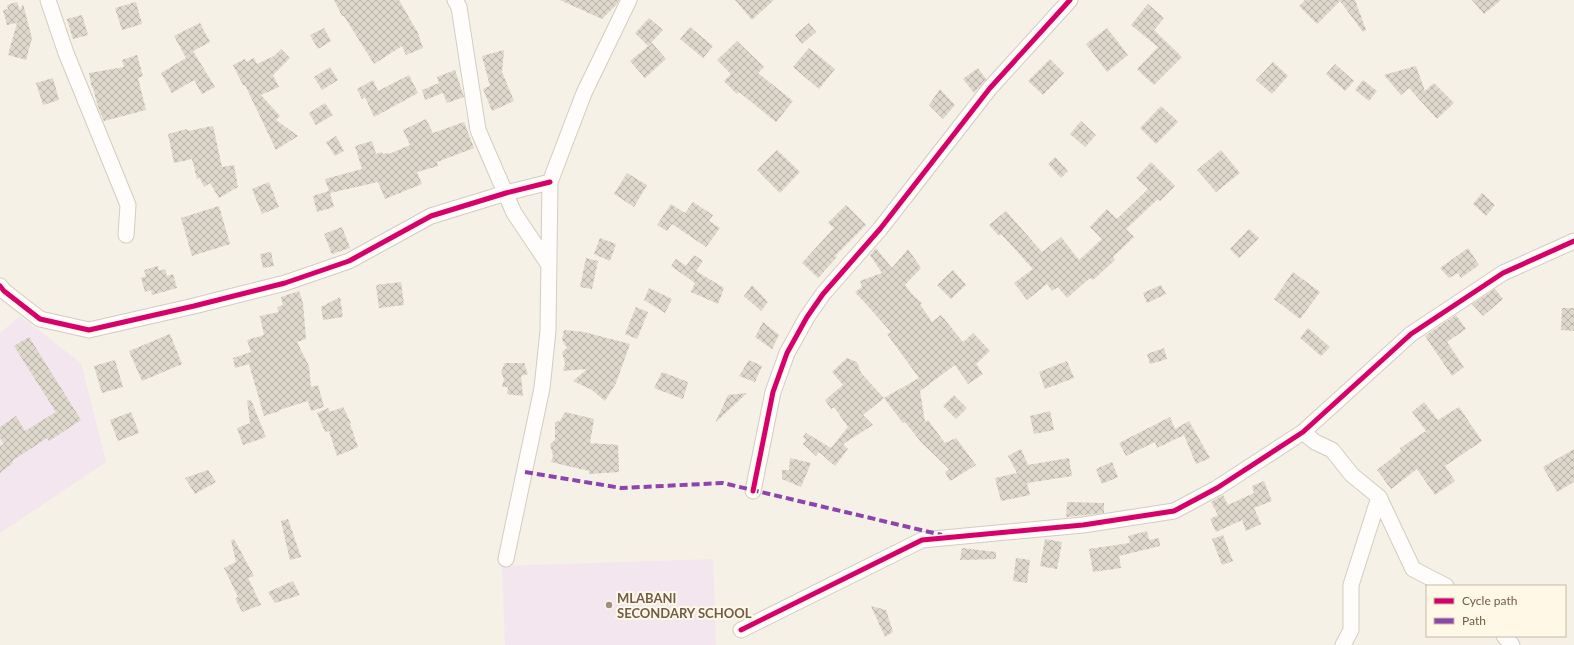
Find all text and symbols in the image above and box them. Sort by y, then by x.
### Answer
legend [1426,585,1566,637]
place label: MLABANI SECONDARY SCHOOL [617,590,752,621]
text: Cycle path [1462,593,1517,608]
marker: MLABANI SECONDARY SCHOOL [604,600,614,610]
text: Path [1462,613,1486,628]

